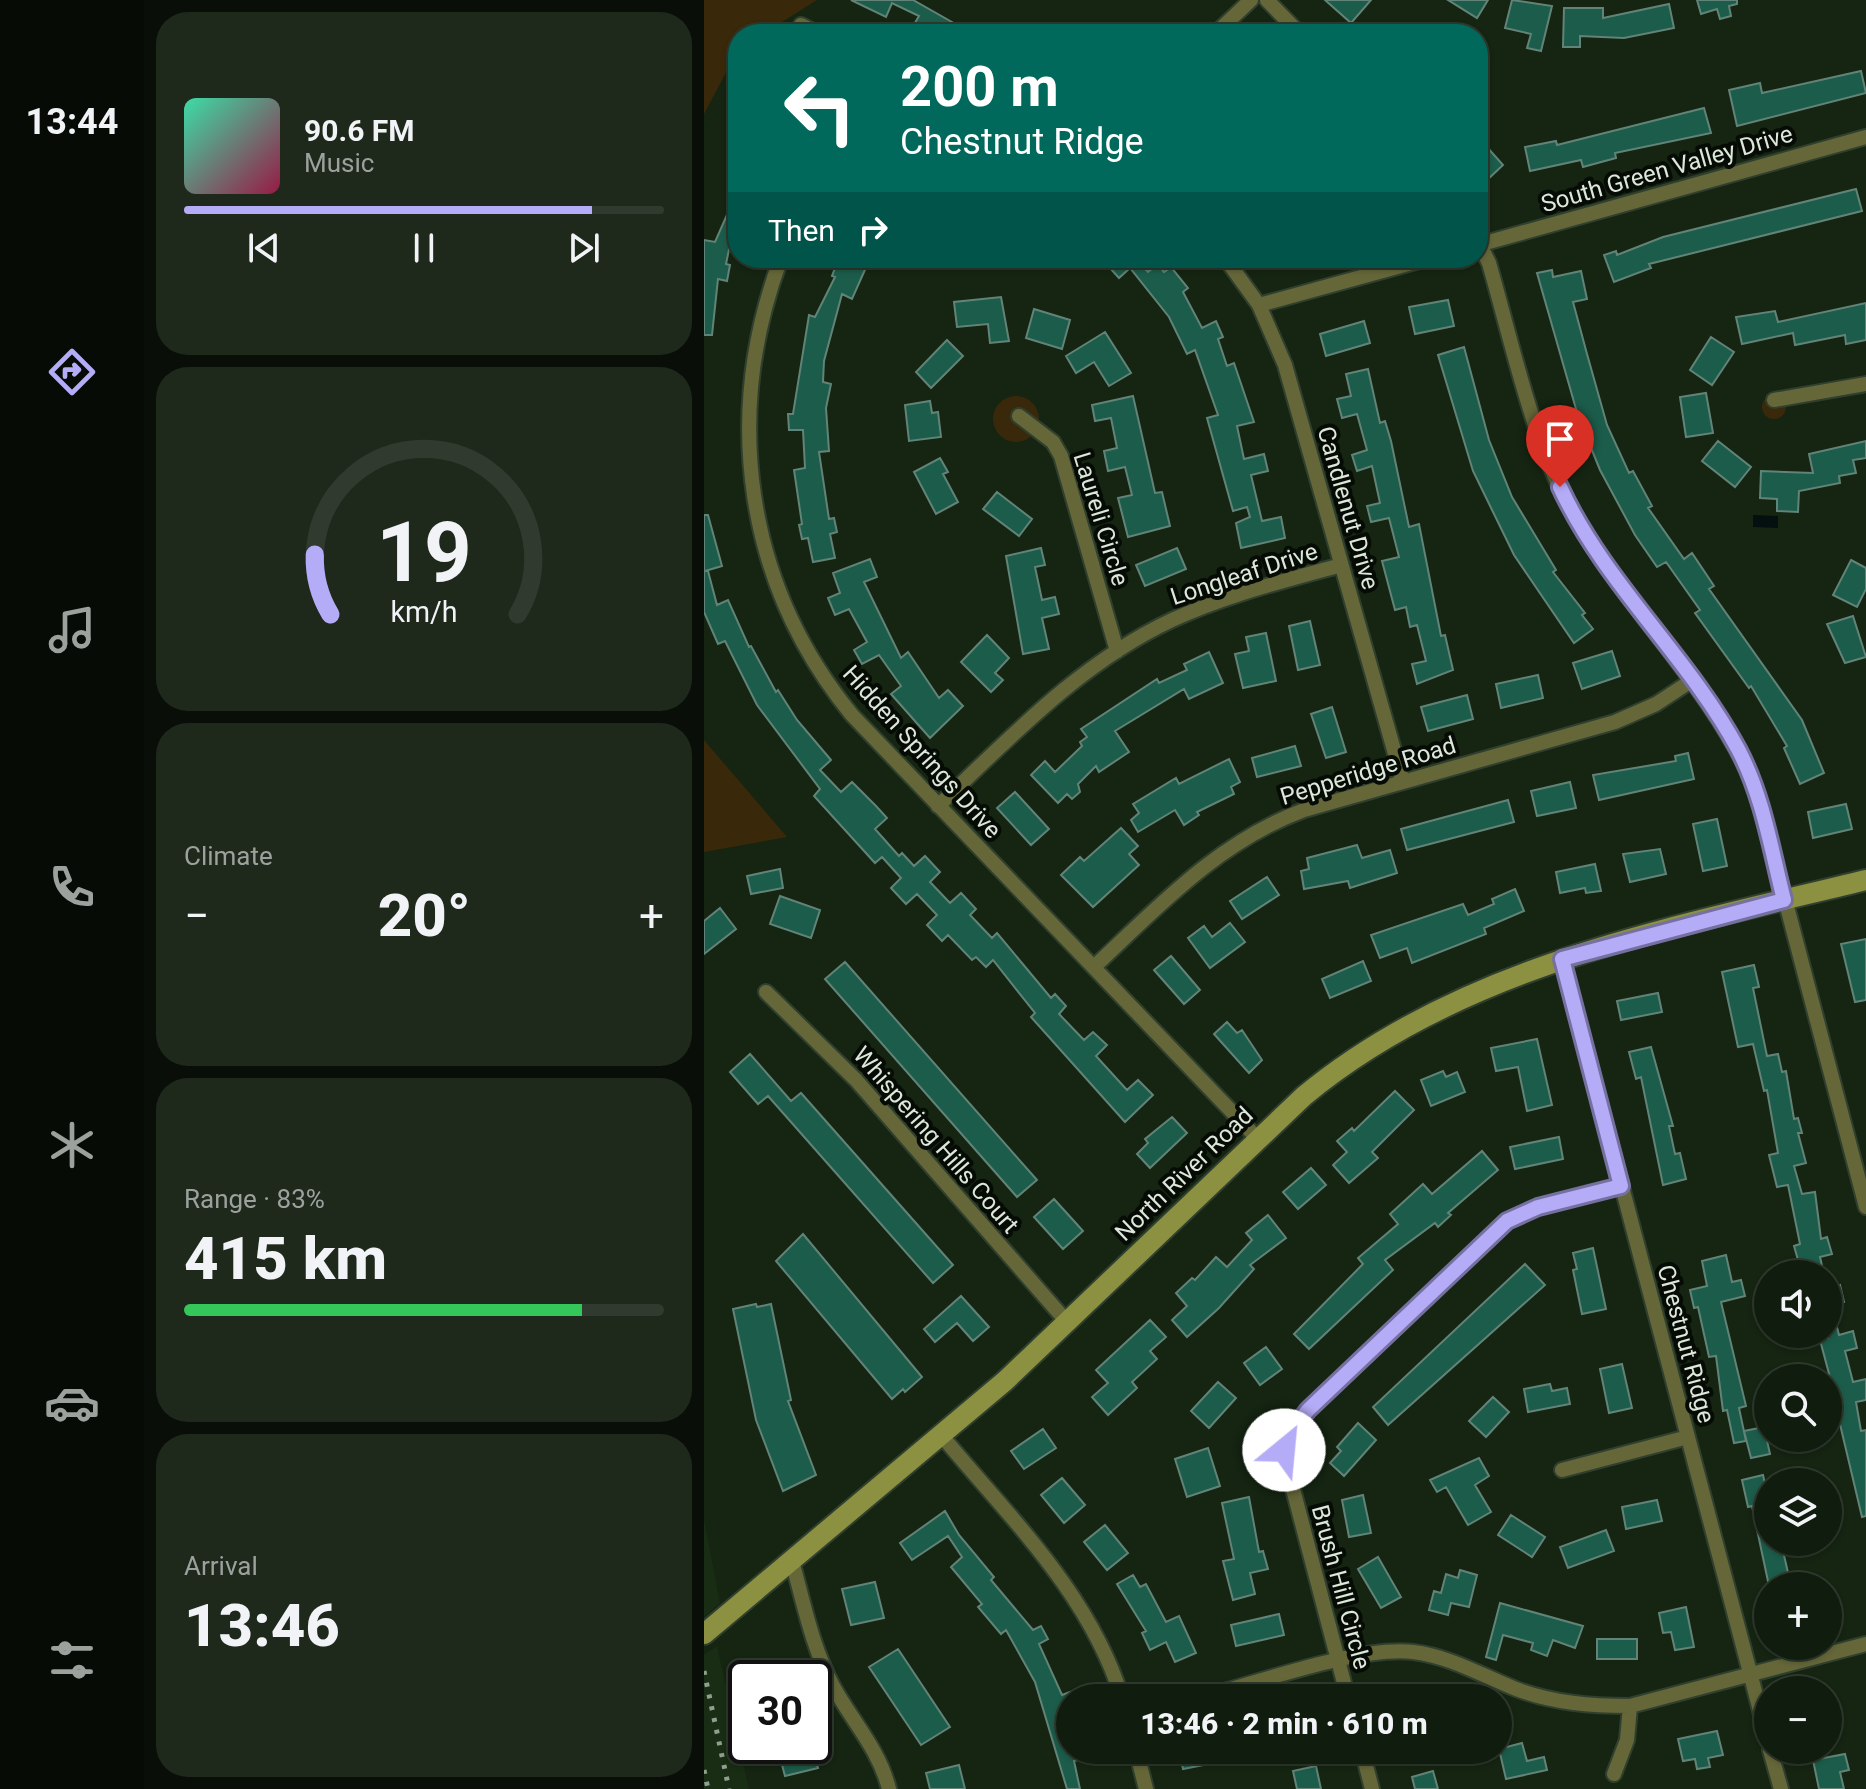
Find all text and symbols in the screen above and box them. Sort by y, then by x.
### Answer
text: 200 m [900,54,1059,120]
icon: left [768,56,872,160]
text: 13:44 [26,101,118,143]
text: 90.6 FM [304,113,415,148]
street label: South Green Valley Drive [1538,120,1796,218]
text: Chestnut Ridge [900,121,1144,163]
text: Music [304,148,374,178]
icon: right [851,208,895,252]
text: Then [768,213,835,248]
icon: previous [242,226,286,270]
icon: pause [402,226,446,270]
icon: next [562,226,606,270]
icon: directions [44,344,100,400]
pin [1526,405,1594,487]
icon: arrive [1538,417,1582,461]
street label: Candlenut Drive [1311,423,1385,593]
street label: Laureli Circle [1067,449,1135,589]
text: 19 [376,504,472,601]
street label: Longleaf Drive [1167,537,1321,611]
text: km/h [390,595,458,629]
icon: music [44,602,100,658]
street label: Hidden Springs Drive [837,660,1007,844]
street label: Pepperidge Road [1277,731,1459,811]
text: Climate [184,841,273,871]
icon: phone [44,859,100,915]
text: 20° [378,880,471,951]
text: − [184,890,209,942]
text: + [639,890,664,942]
street label: Whispering Hills Court [847,1041,1025,1239]
street label: North River Road [1109,1101,1259,1247]
icon: climate [44,1117,100,1173]
text: Range · 83% [184,1184,325,1214]
text: 415 km [184,1223,387,1294]
map controls [1754,1260,1842,1764]
button: sound [1754,1260,1842,1348]
street label: Chestnut Ridge [1651,1262,1721,1426]
button: search [1754,1364,1842,1452]
icon: car [44,1375,100,1431]
position arrow [1242,1408,1326,1492]
button: layers [1754,1468,1842,1556]
street label: Brush Hill Circle [1306,1502,1376,1672]
text: Arrival [184,1551,258,1581]
button: + [1754,1572,1842,1660]
text: 13:46 [184,1590,340,1661]
icon: filters [44,1632,100,1688]
speed limit sign: 30 [728,1660,832,1764]
button: − [1754,1676,1842,1764]
text: 13:46 · 2 min · 610 m [1140,1706,1428,1741]

